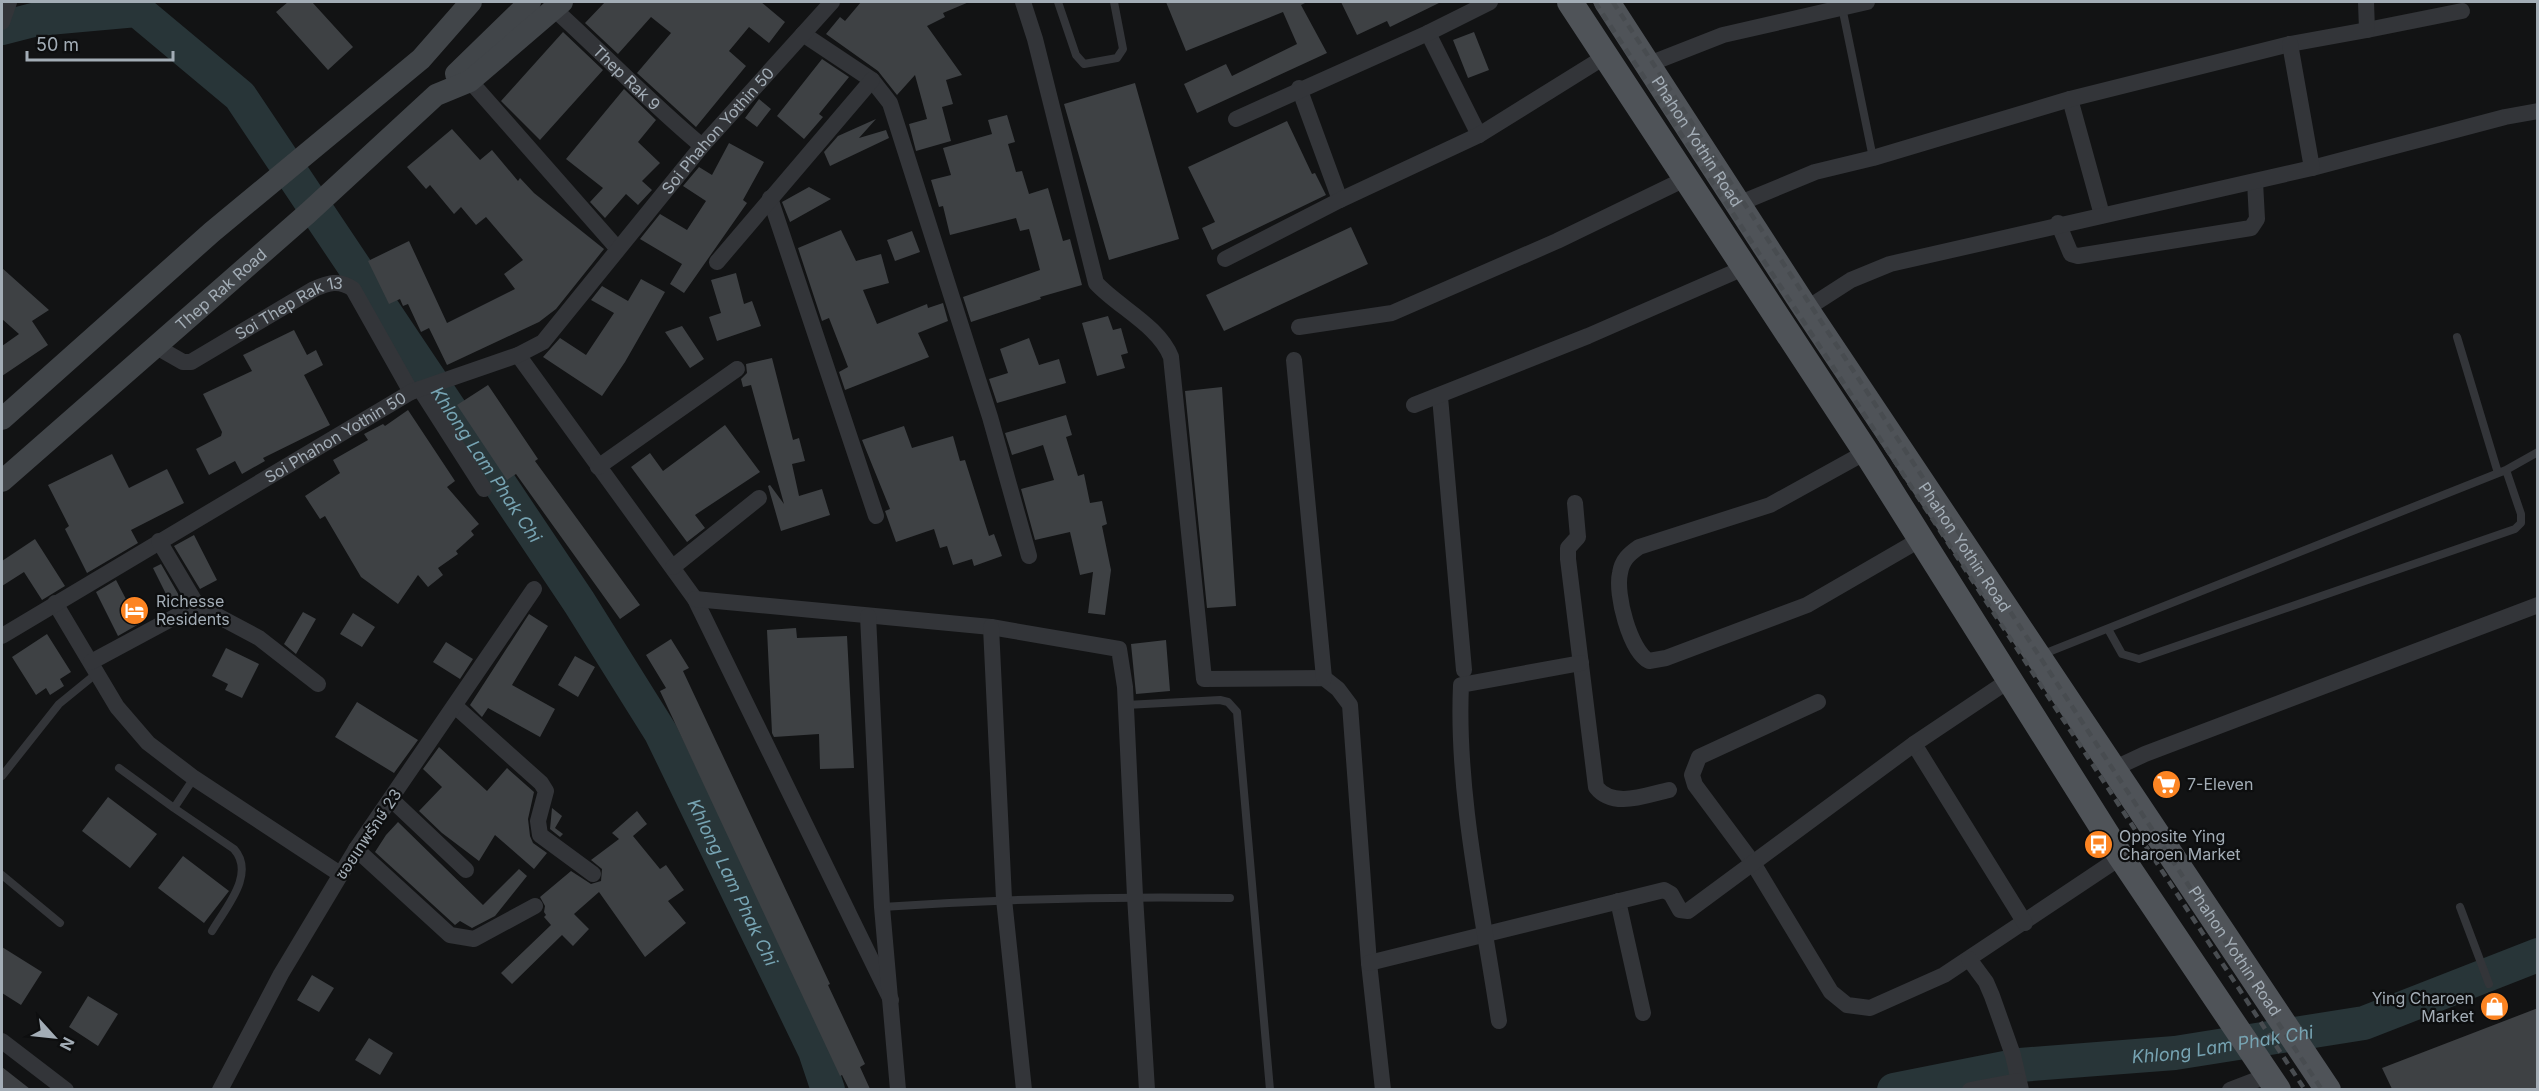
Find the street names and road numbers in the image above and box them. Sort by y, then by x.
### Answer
street label: Thep Rak 9 [589,41,665,114]
street label: Soi Phahon Yothin 50 [657,63,778,198]
street label: Phahon Yothin Road [1648,72,1747,211]
street label: Thep Rak Road [171,244,271,335]
street label: Soi Thep Rak 13 [231,273,344,344]
street label: Soi Phahon Yothin 50 [261,387,410,487]
street label: Phahon Yothin Road [1914,478,2016,616]
street label: ซอยเทพรักษ์ 23 [330,785,406,883]
street label: Phahon Yothin Road [2185,882,2286,1020]

